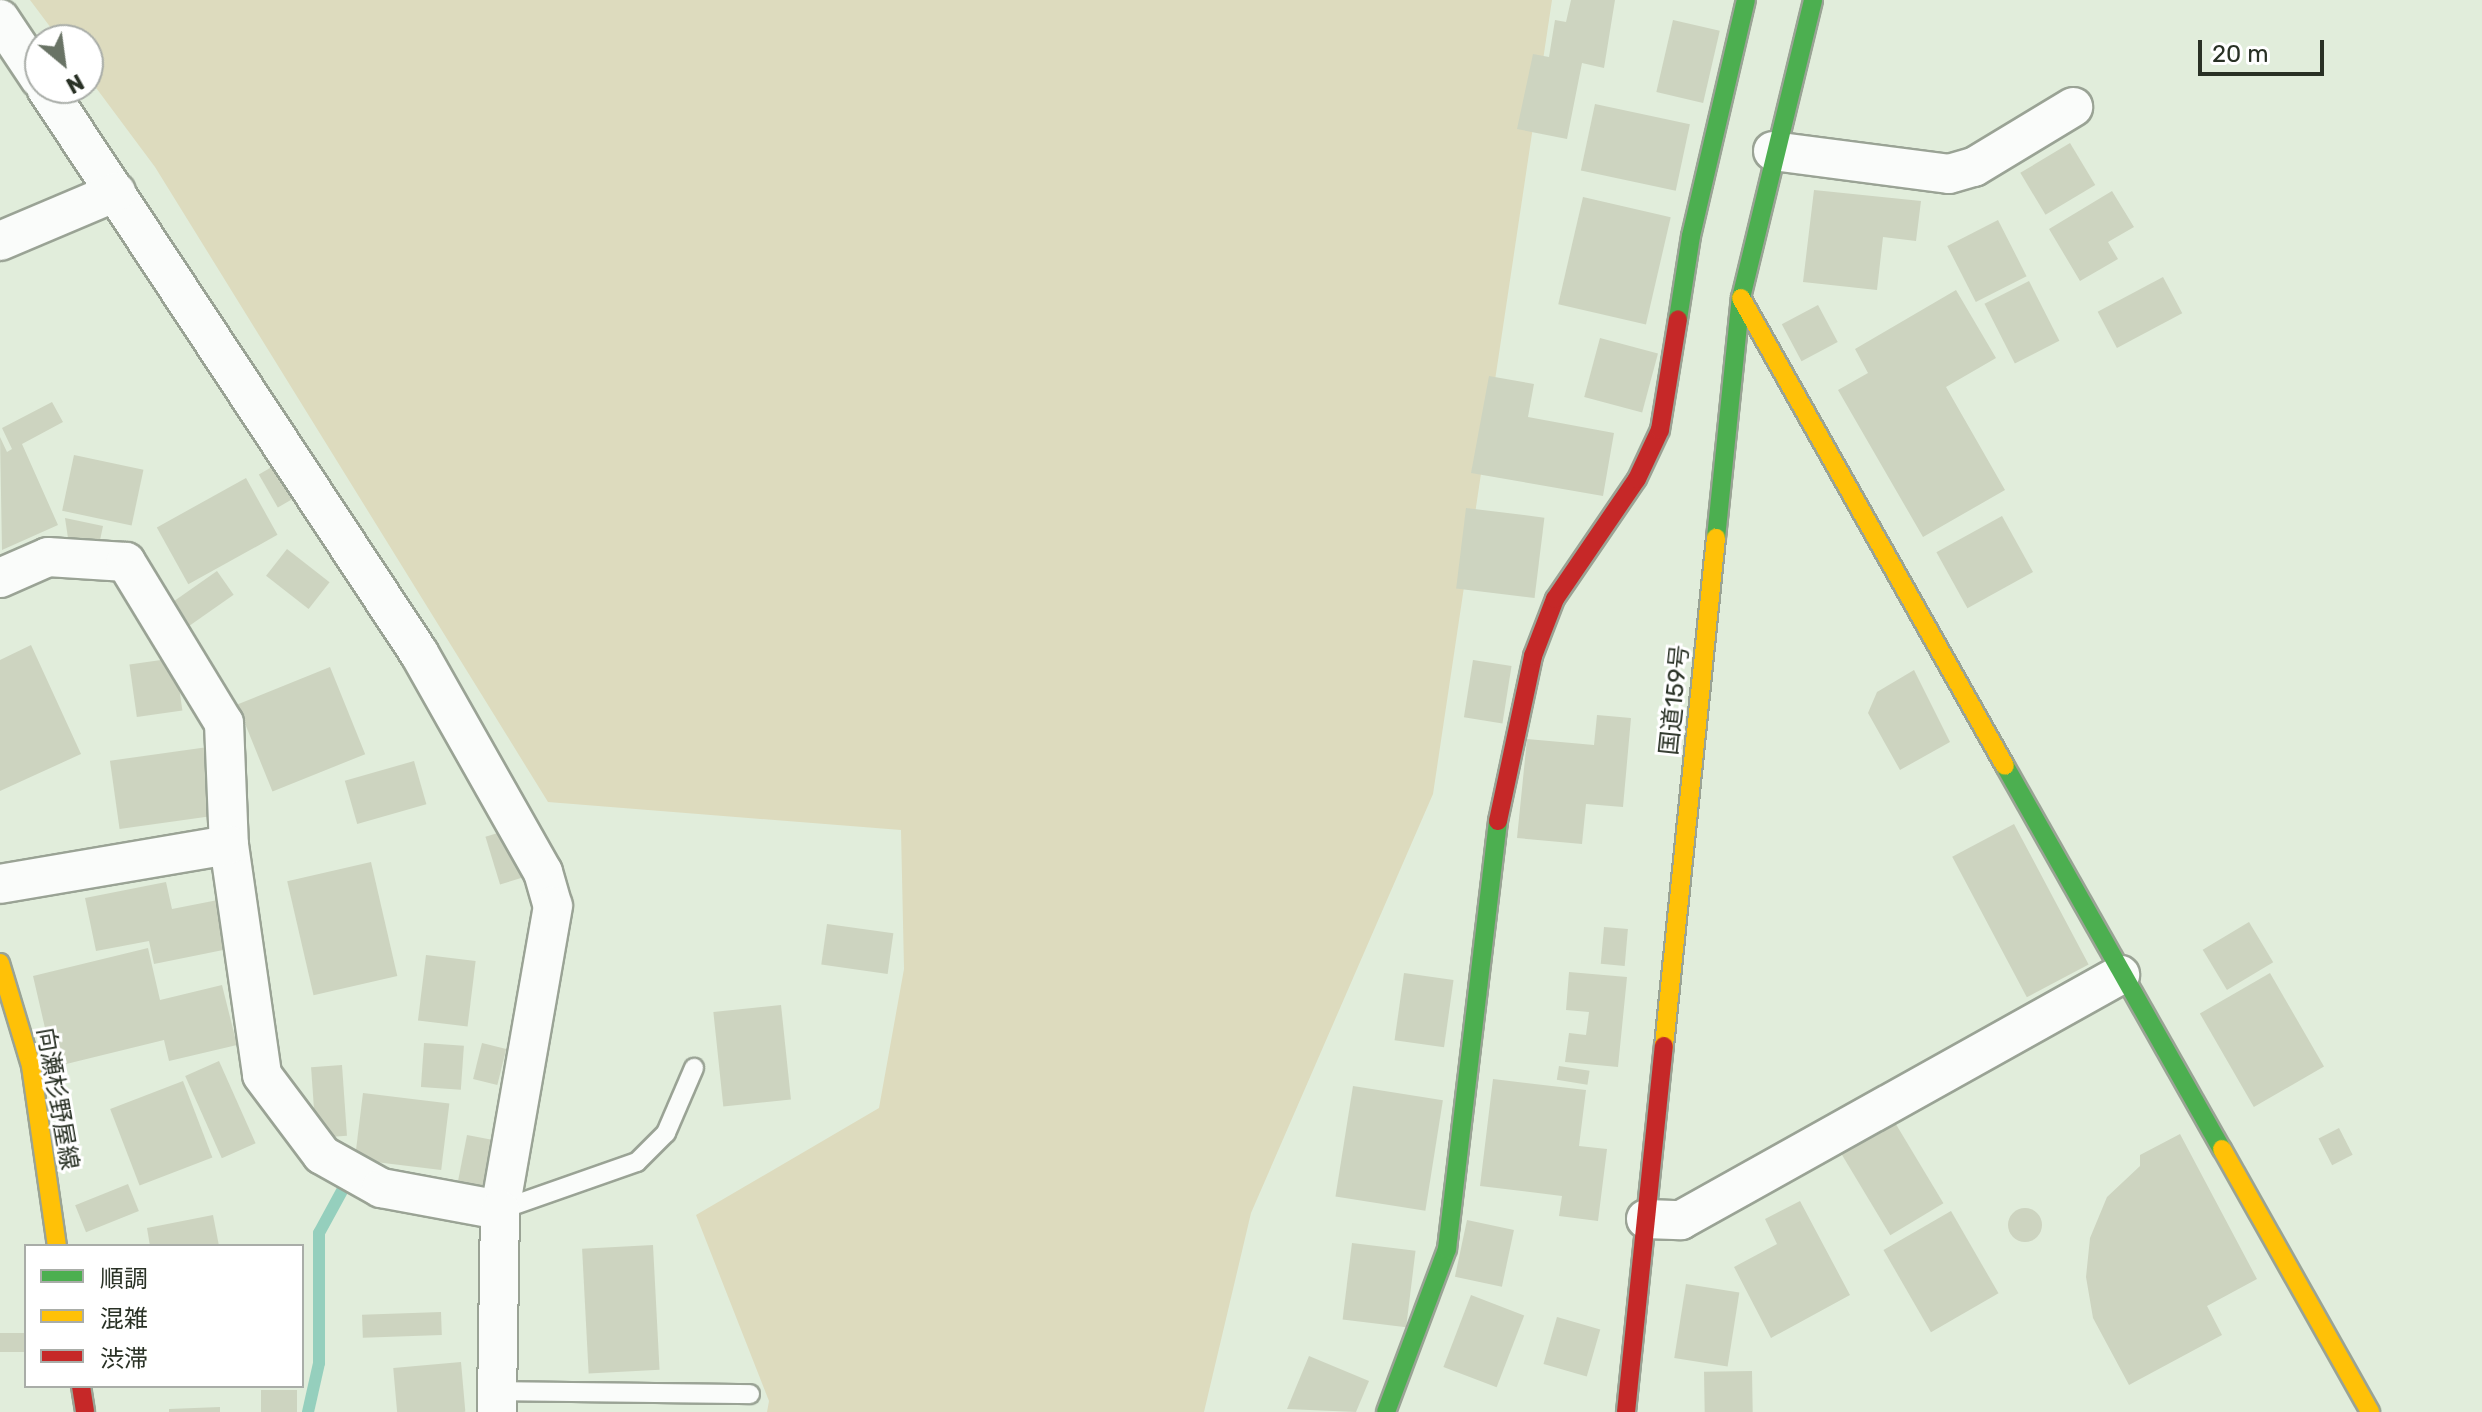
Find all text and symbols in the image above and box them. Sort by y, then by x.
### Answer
north arrow [24,24,104,104]
scale bar [2202,24,2328,74]
text: 20 m [2212,40,2269,68]
text: N [61,68,88,99]
street label: 国道159号 [1655,643,1695,757]
street label: 向瀬杉野屋線 [30,1026,84,1172]
legend [24,1244,304,1388]
text: 順調 [100,1265,148,1293]
text: 混雑 [100,1305,148,1333]
text: 渋滞 [100,1345,148,1373]

